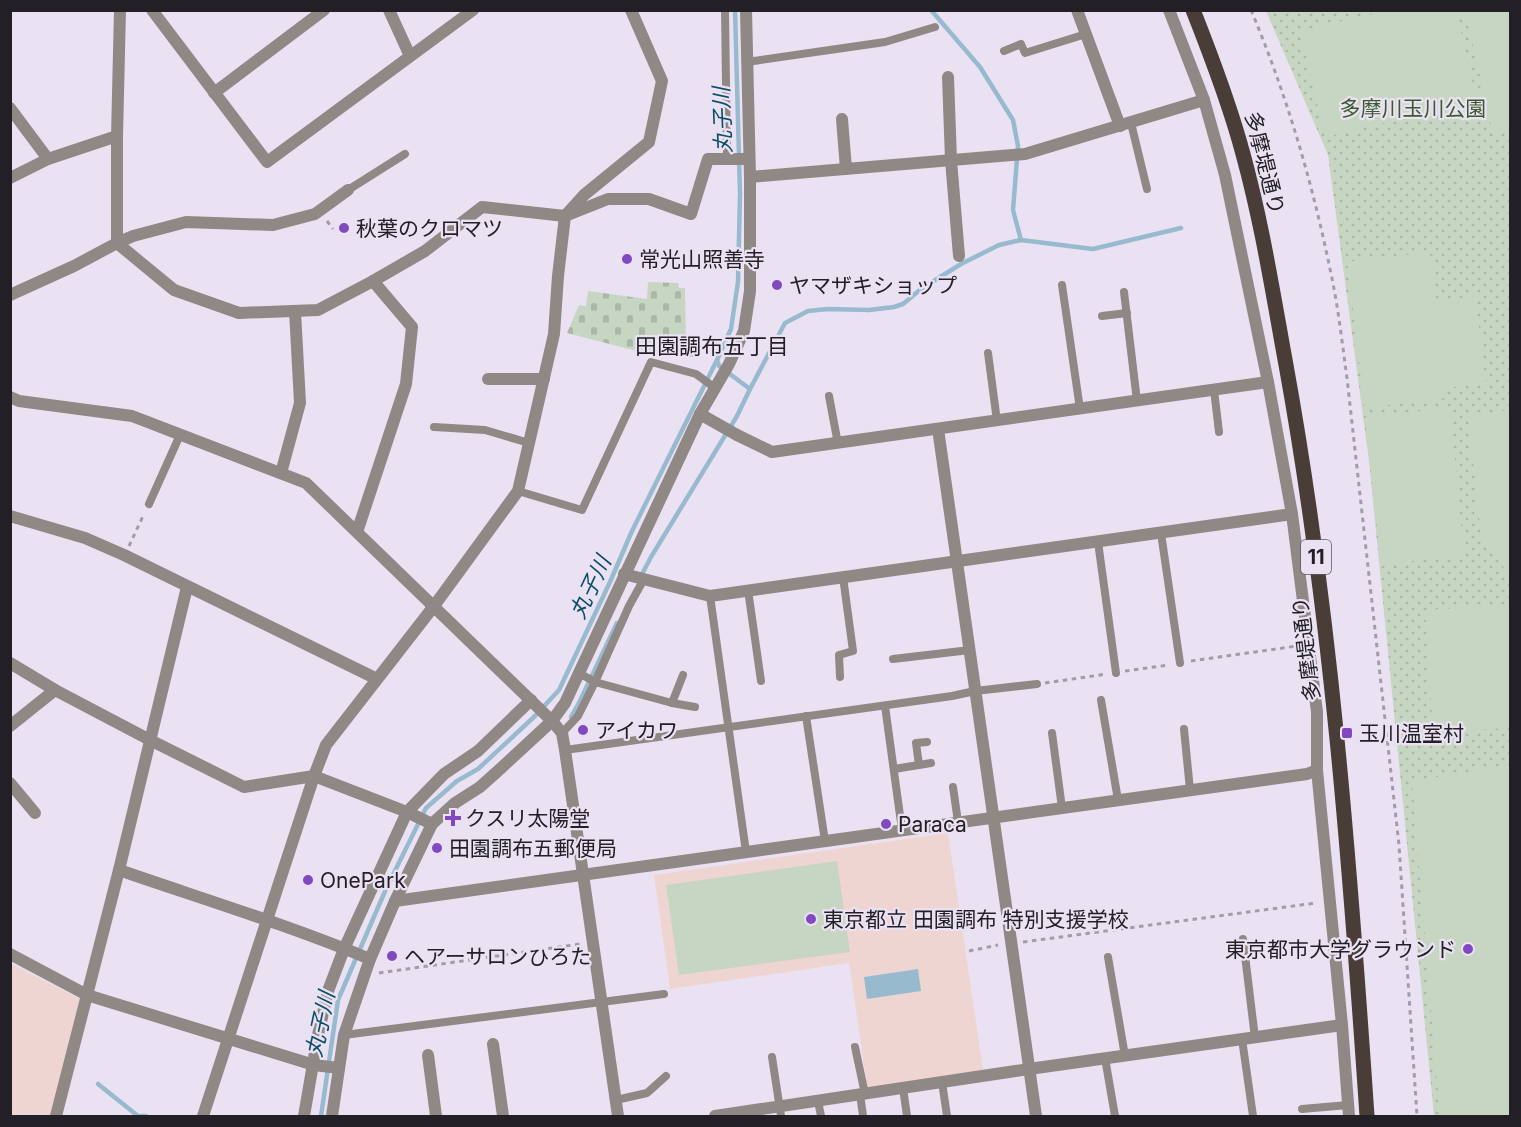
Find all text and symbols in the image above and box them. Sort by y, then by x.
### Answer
water label: 丸子川 [708,85,736,153]
park label: 多摩川玉川公園 [1340,96,1487,121]
street label: 多摩堤通り [1240,109,1290,217]
place label: 秋葉のクロマツ [356,216,503,241]
marker: 秋葉のクロマツ [337,221,351,235]
place label: 常光山照善寺 [639,247,765,272]
marker: 常光山照善寺 [620,252,634,266]
place label: ヤマザキショップ [789,273,957,298]
marker: ヤマザキショップ [770,278,784,292]
district label: 田園調布五丁目 [635,333,789,359]
road number: 11 [1301,540,1331,574]
water label: 丸子川 [564,550,617,622]
street label: 多摩堤通り [1287,595,1325,703]
place label: アイカワ [595,718,678,743]
place label: 玉川温室村 [1359,721,1464,746]
marker: アイカワ [576,723,590,737]
marker: 玉川温室村 [1340,726,1354,740]
place label: クスリ太陽堂 [465,806,590,831]
marker: クスリ太陽堂 [446,811,460,825]
place label: Paraca [898,812,967,837]
marker: Paraca [879,817,893,831]
place label: 田園調布五郵便局 [449,836,617,861]
marker: 田園調布五郵便局 [430,841,444,855]
place label: OnePark [320,868,406,893]
marker: OnePark [301,873,315,887]
place label: 東京都立 田園調布 特別支援学校 [823,907,1129,932]
marker: 東京都立 田園調布 特別支援学校 [804,912,818,926]
place label: 東京都市大学グラウンド [1225,937,1456,962]
marker: 東京都市大学グラウンド [1461,942,1475,956]
place label: ヘアーサロンひろた [404,944,591,969]
marker: ヘアーサロンひろた [385,949,399,963]
water label: 丸子川 [300,987,340,1059]

